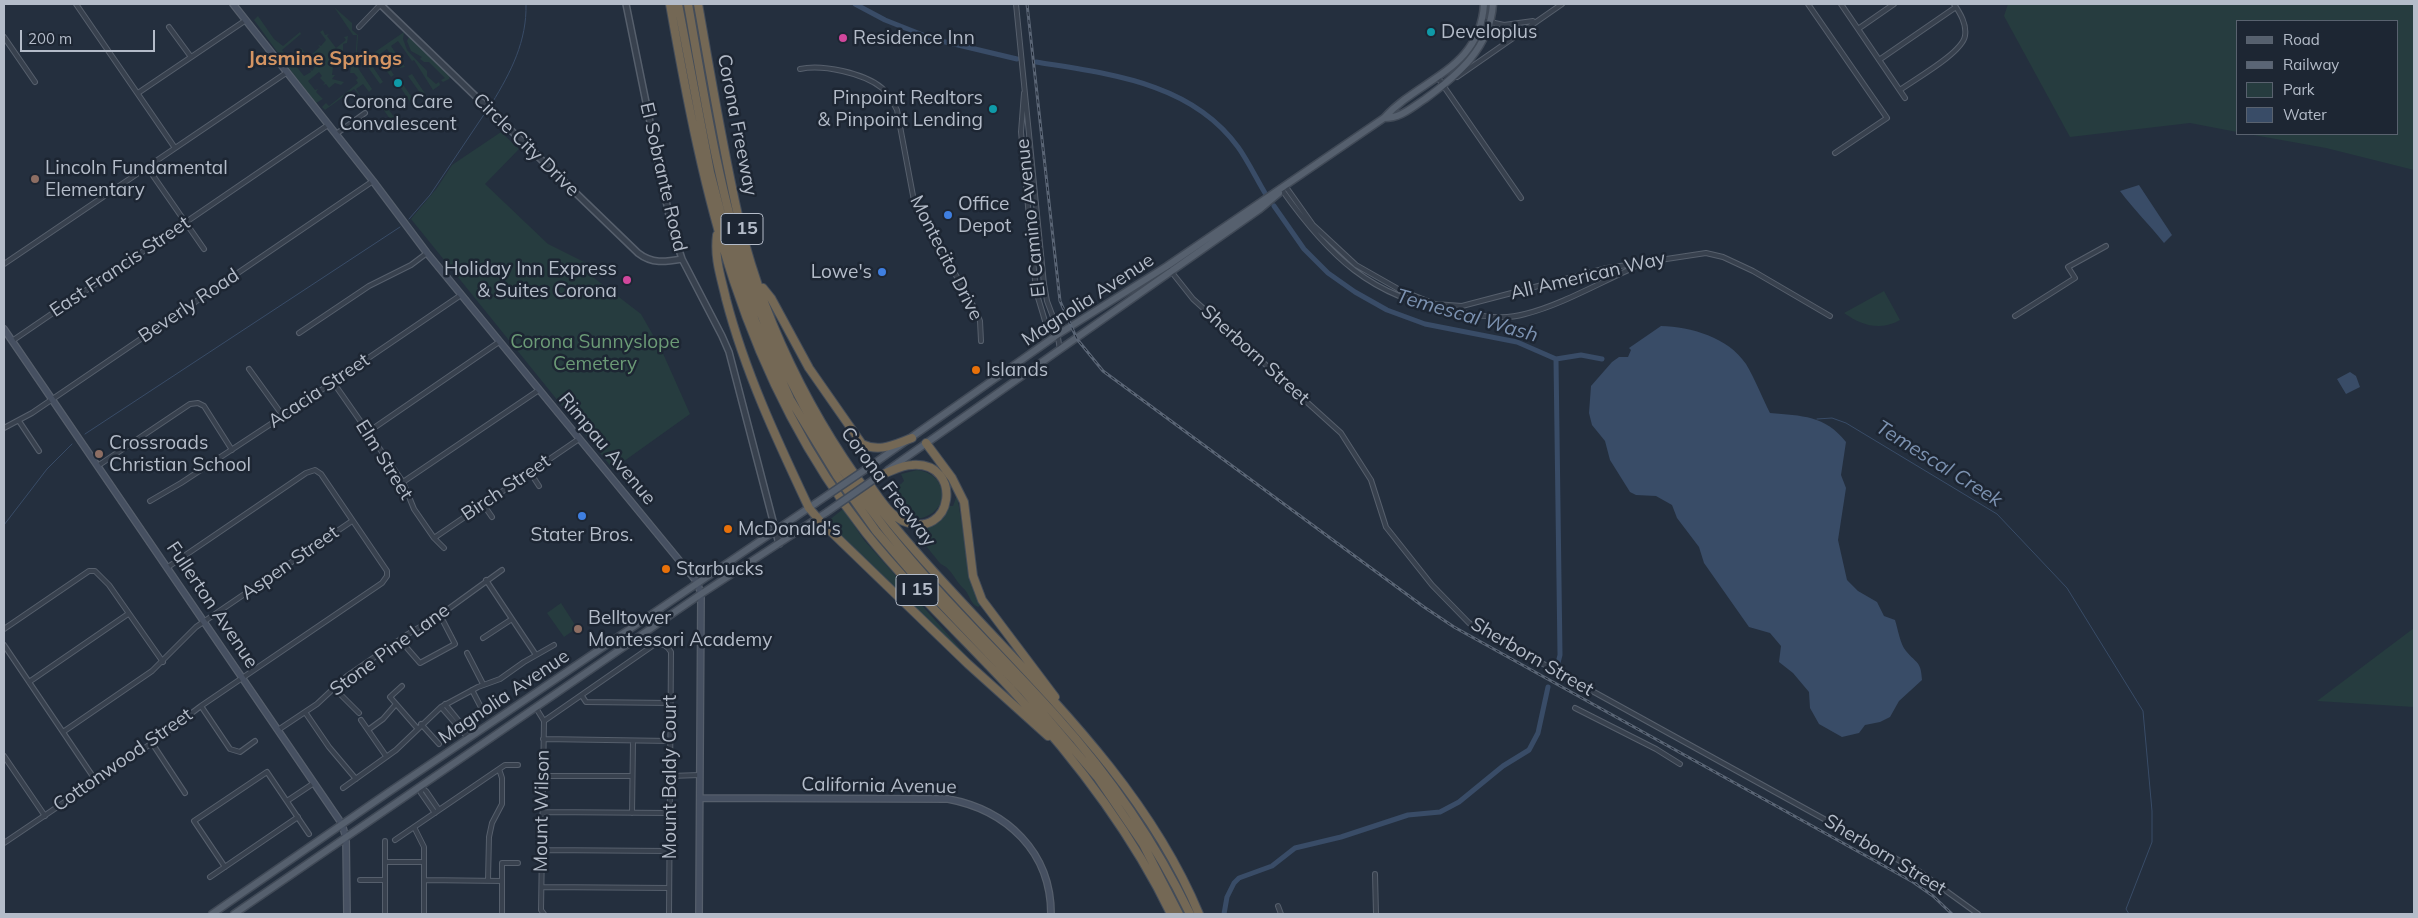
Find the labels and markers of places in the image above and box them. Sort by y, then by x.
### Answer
place label: Developlus [1441,21,1537,43]
marker: Developlus [1425,26,1437,38]
place label: Residence Inn [853,27,975,49]
marker: Residence Inn [837,32,849,44]
marker: Corona Care Convalescent [392,77,404,89]
place label: Pinpoint Realtors & Pinpoint Lending [818,87,983,131]
place label: Corona Care Convalescent [339,91,457,135]
marker: Pinpoint Realtors & Pinpoint Lending [987,103,999,115]
place label: Lincoln Fundamental Elementary [45,157,228,201]
marker: Lincoln Fundamental Elementary [29,173,41,185]
place label: Office Depot [958,193,1011,237]
marker: Office Depot [942,209,954,221]
place label: Holiday Inn Express & Suites Corona [444,258,617,302]
place label: Lowe's [811,261,872,283]
marker: Lowe's [876,266,888,278]
marker: Holiday Inn Express & Suites Corona [621,274,633,286]
place label: Islands [986,359,1048,381]
marker: Islands [970,364,982,376]
place label: Crossroads Christian School [109,432,251,476]
marker: Crossroads Christian School [93,448,105,460]
marker: Stater Bros. [576,510,588,522]
place label: McDonald's [738,518,841,540]
marker: McDonald's [722,523,734,535]
place label: Stater Bros. [531,524,633,546]
place label: Starbucks [676,558,764,580]
marker: Starbucks [660,563,672,575]
place label: Belltower Montessori Academy [588,607,772,651]
marker: Belltower Montessori Academy [572,623,584,635]

